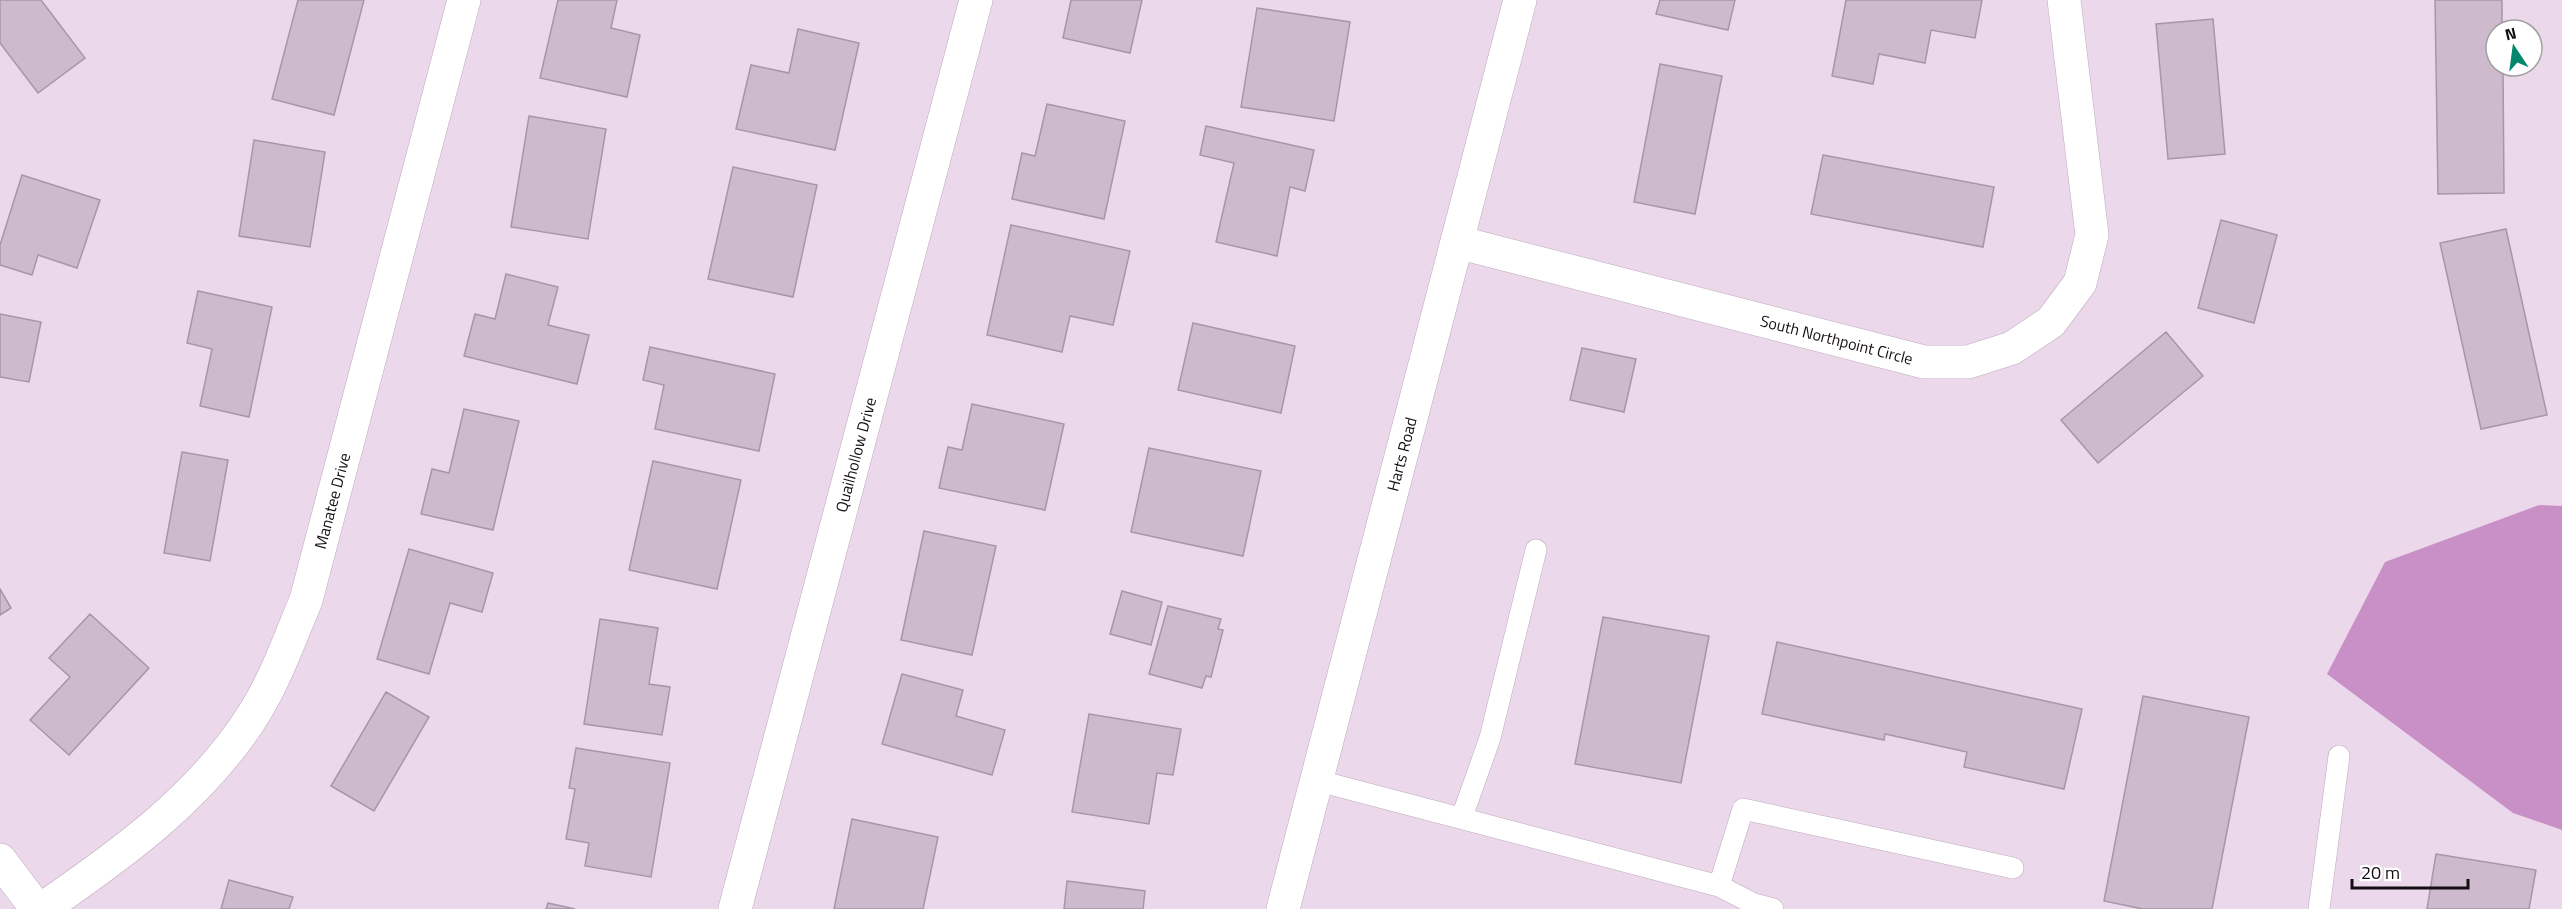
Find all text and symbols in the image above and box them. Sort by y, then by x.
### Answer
north arrow [2484,18,2544,78]
text: N [2503,20,2519,46]
street label: South Northpoint Circle [1758,308,1916,371]
street label: Quailhollow Drive [829,395,882,515]
street label: Harts Road [1380,415,1423,494]
street label: Manatee Drive [308,450,356,552]
scale bar [2352,852,2468,890]
text: 20 m [2361,859,2400,886]

